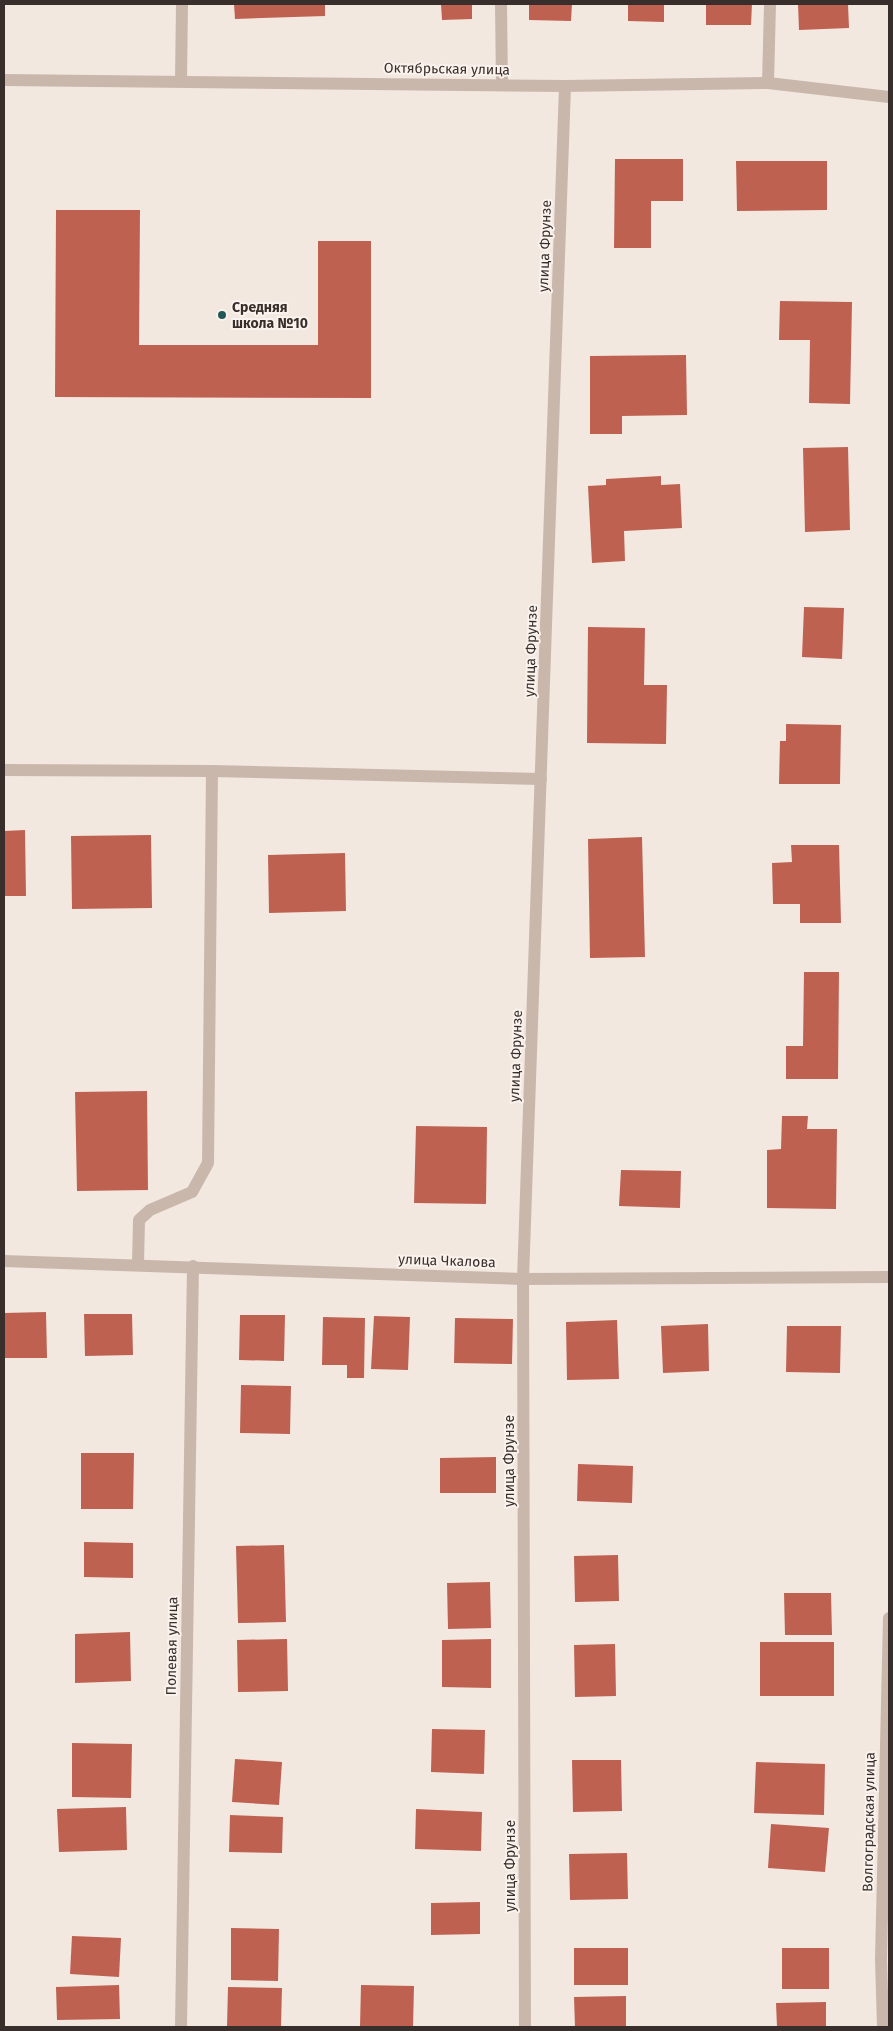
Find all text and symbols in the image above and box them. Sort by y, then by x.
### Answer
street label: Октябрьская улица [384,59,510,79]
street label: улица Фрунзе [535,200,555,292]
place label: Средняя школа №10 [232,299,308,332]
marker: Средняя школа №10 [216,309,228,321]
street label: улица Фрунзе [521,605,541,697]
street label: улица Фрунзе [506,1010,526,1102]
street label: улица Чкалова [398,1251,496,1271]
street label: улица Фрунзе [501,1415,518,1507]
street label: Полевая улица [163,1596,181,1696]
street label: Волгоградская улица [859,1752,879,1892]
street label: улица Фрунзе [502,1820,519,1912]

